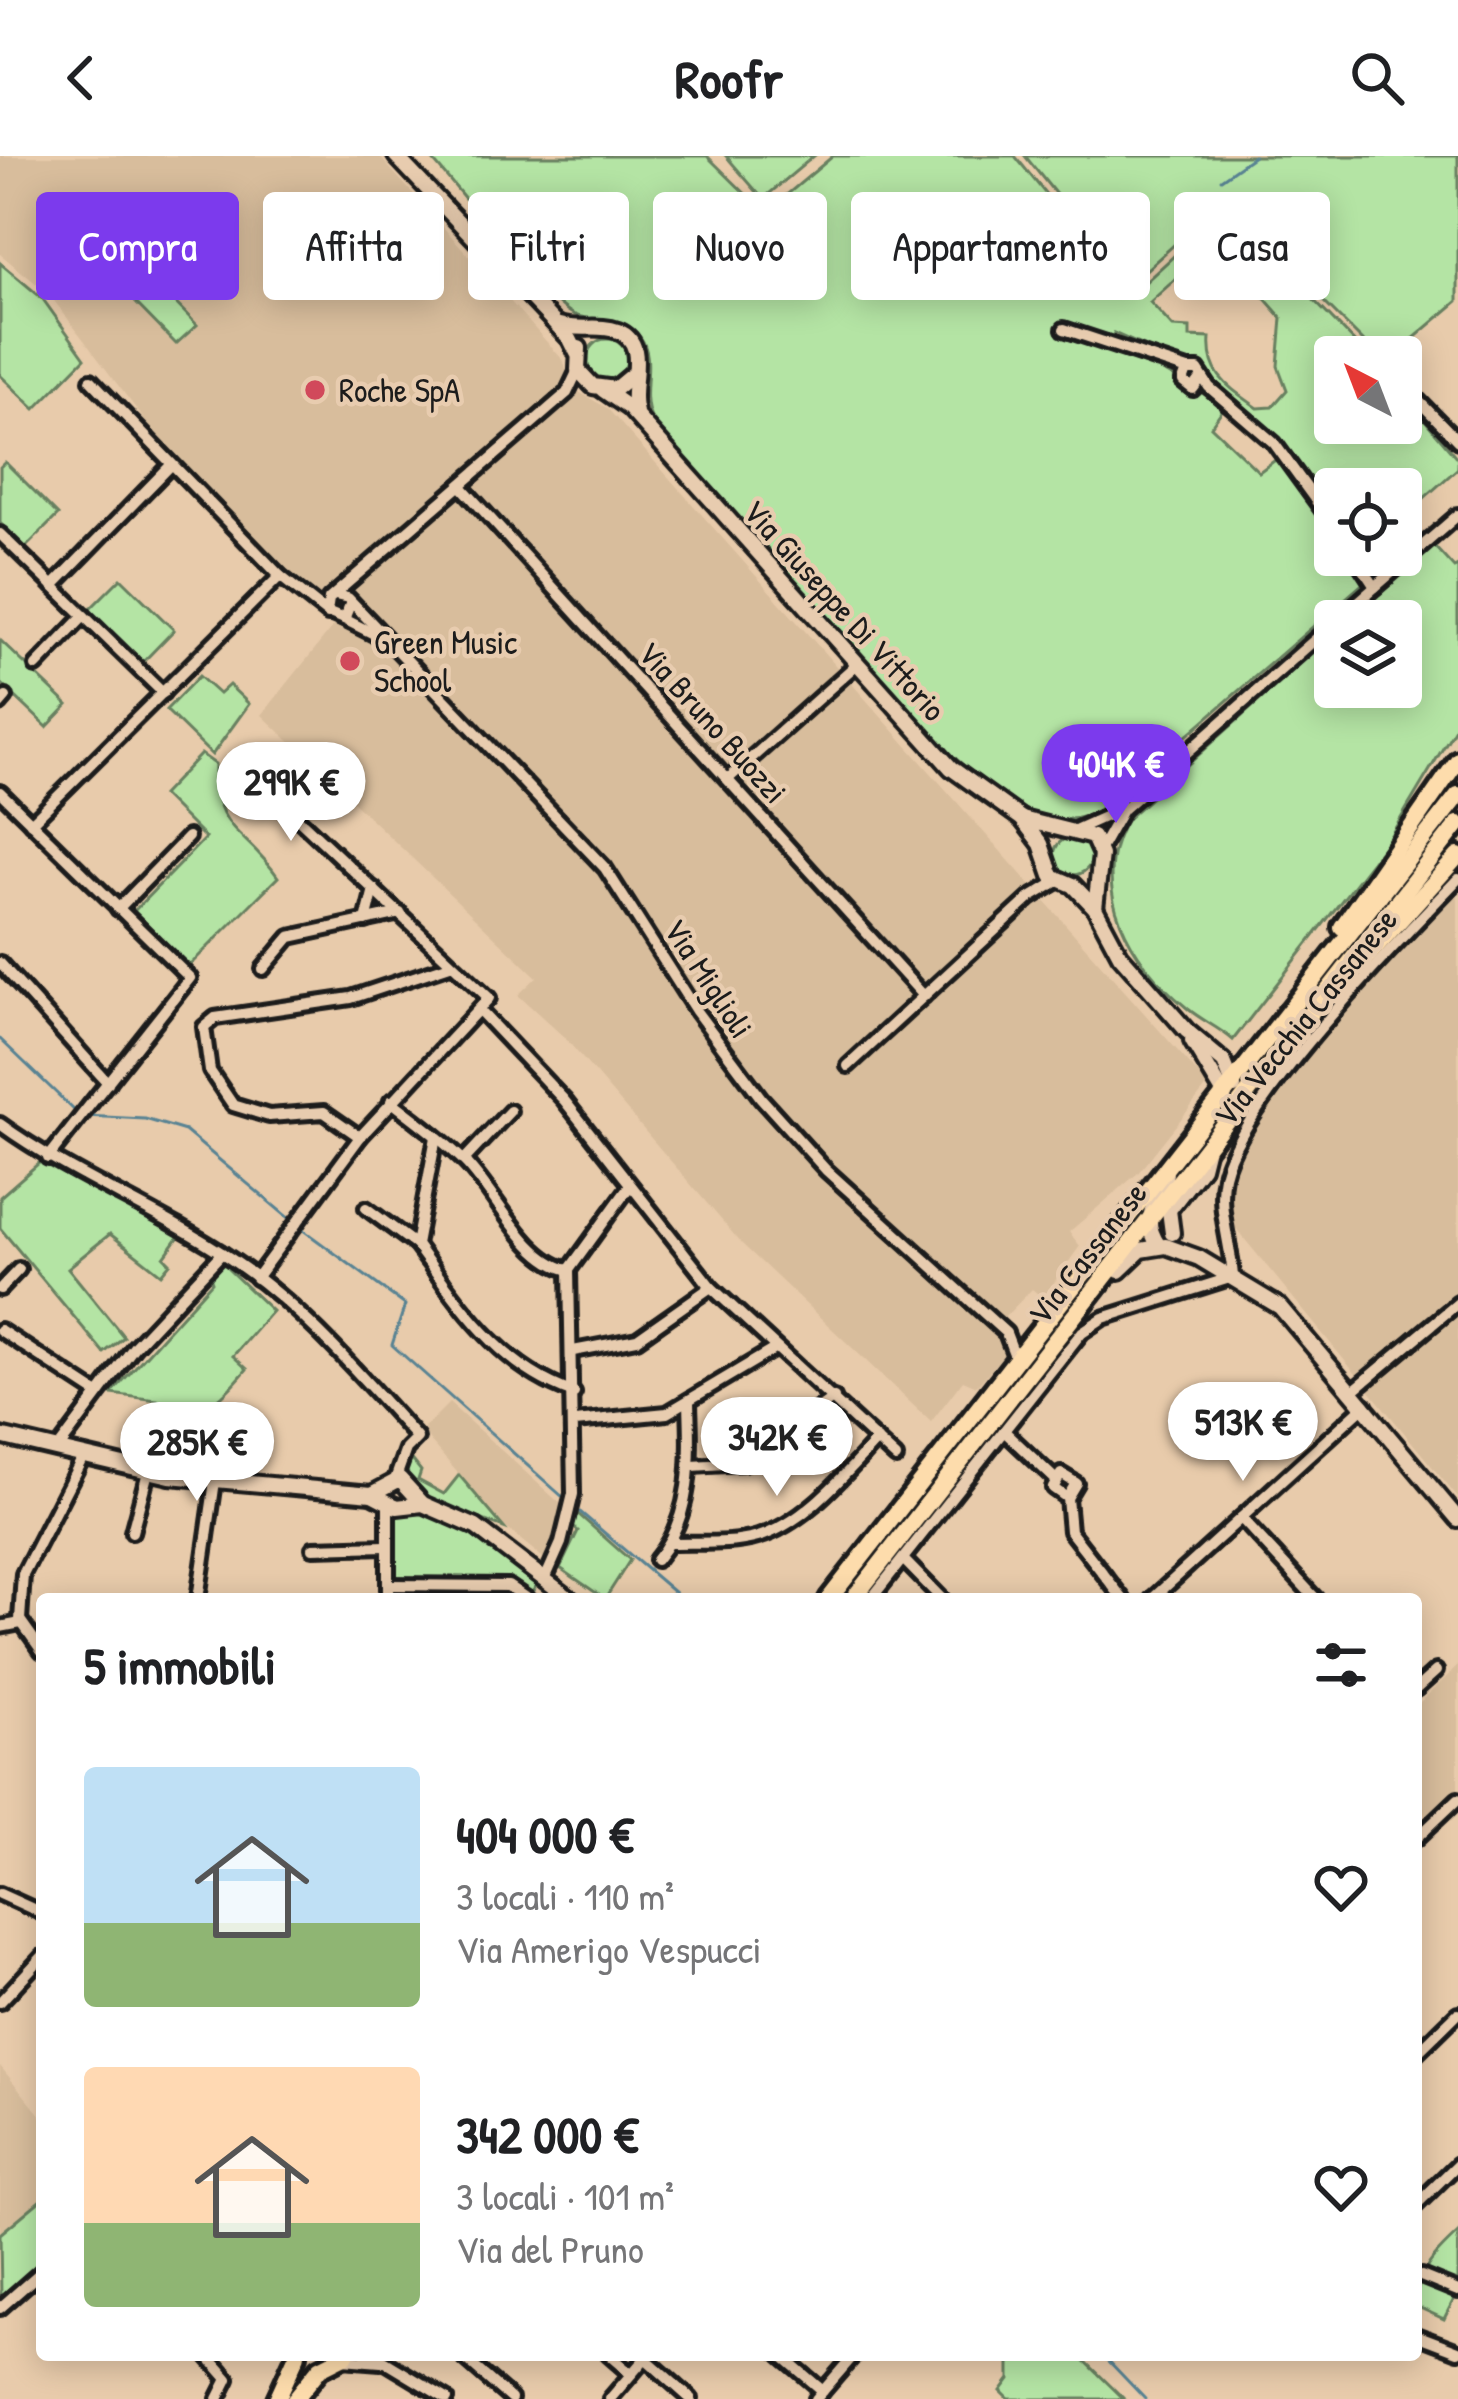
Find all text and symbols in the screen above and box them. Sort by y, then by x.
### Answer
text: Roofr [675,42,783,115]
icon: back [48,45,114,111]
icon: search [1344,45,1410,111]
chip: Compra [36,192,239,300]
chip: Affitta [263,192,444,300]
chip: Filtri [468,192,629,300]
chip: Nuovo [653,192,827,300]
chip: Appartamento [851,192,1150,300]
chip: Casa [1174,192,1330,300]
north arrow [1314,336,1422,444]
map controls [1314,336,1422,708]
place label: Roche SpA [339,368,460,413]
marker: Roche SpA [302,377,328,403]
button: locate [1314,468,1422,576]
street label: Via Giuseppe Di Vittorio [733,490,956,731]
button: layers [1314,600,1422,708]
place label: Green Music School [374,620,517,702]
street label: Via Bruno Buozzi [628,632,798,812]
marker: Green Music School [337,648,363,674]
pin: 404K € [1018,724,1214,826]
text: 404K € [1069,736,1163,789]
pin: 299K € [193,742,389,844]
text: 299K € [243,754,339,807]
street label: Via Vecchia Cassanese [1203,899,1407,1135]
street label: Via Miglioli [653,910,764,1047]
street label: Via Cassanese [1017,1173,1157,1333]
pin: 513K € [1145,1382,1341,1484]
text: 513K € [1195,1394,1291,1447]
pin: 342K € [679,1397,875,1499]
pin: 285K € [99,1402,295,1504]
text: 342K € [728,1409,826,1462]
text: 285K € [147,1414,247,1467]
text: 5 immobili [84,1631,276,1700]
icon: filters [1308,1632,1374,1698]
text: 404 000 € [456,1800,634,1869]
icon: home [180,1815,324,1959]
icon: heart [1308,1854,1374,1920]
text: 3 locali · 110 m² [456,1869,674,1922]
text: Via Amerigo Vespucci [456,1922,762,1975]
text: 342 000 € [456,2100,638,2169]
icon: home [180,2115,324,2259]
icon: heart [1308,2154,1374,2220]
text: 3 locali · 101 m² [456,2169,674,2222]
text: Via del Pruno [456,2222,644,2275]

